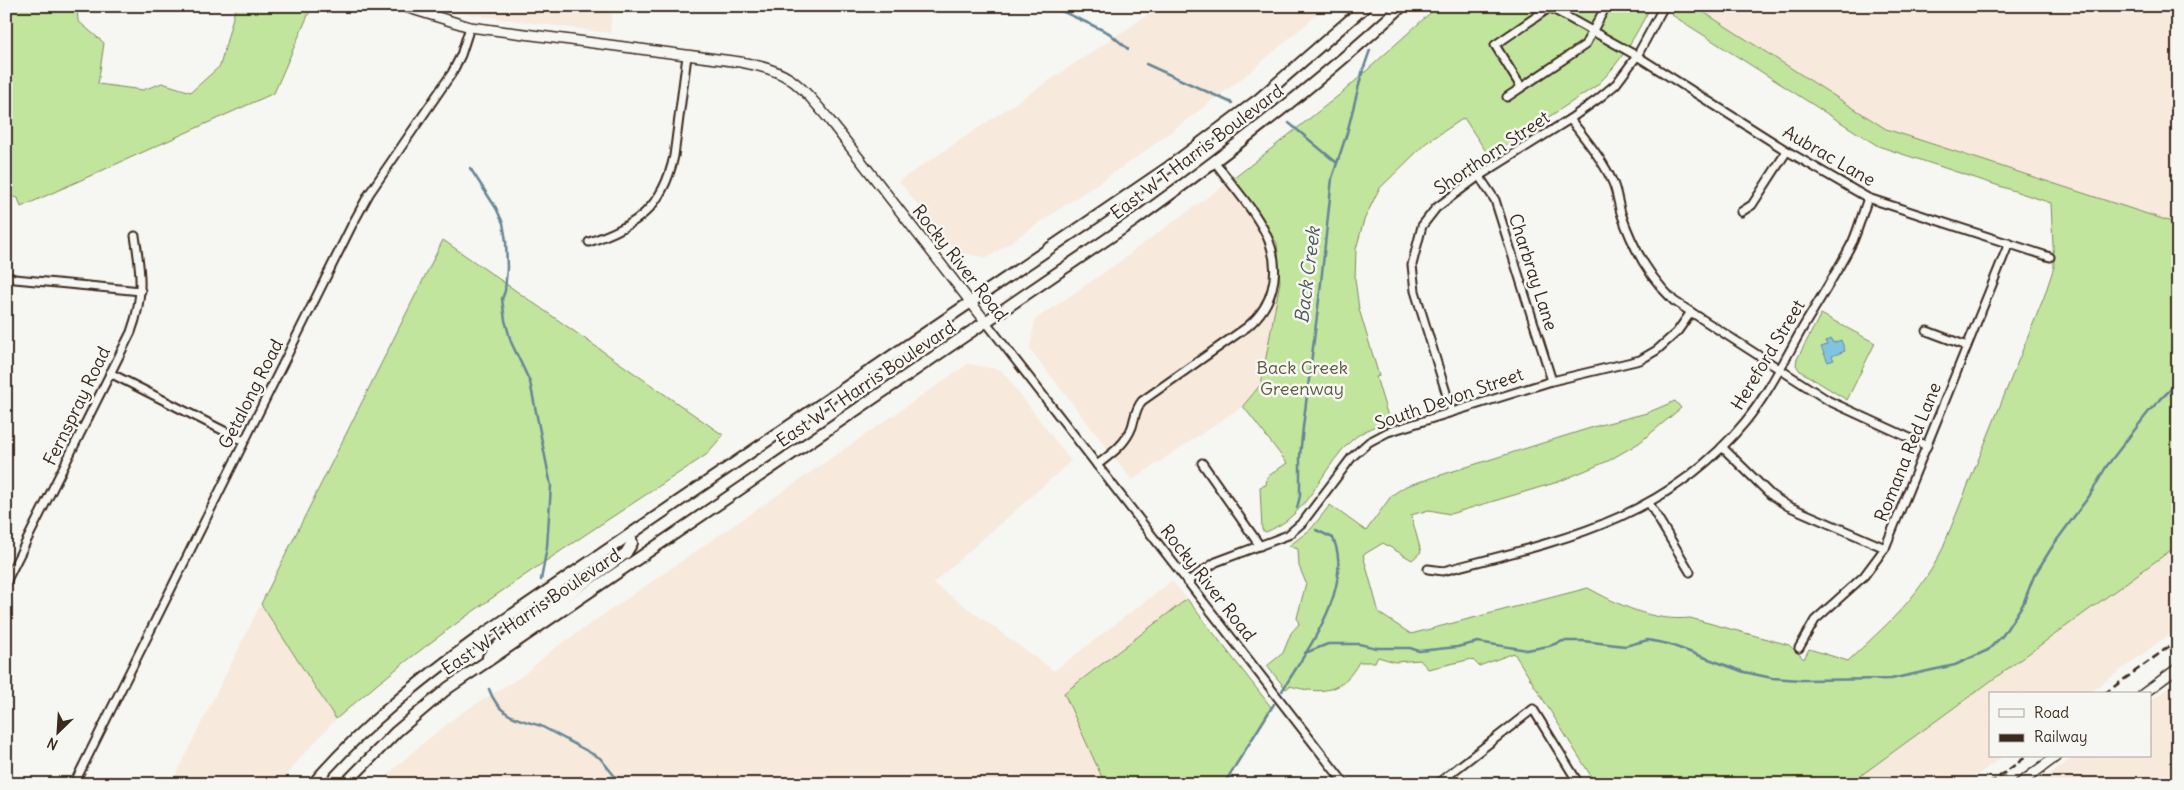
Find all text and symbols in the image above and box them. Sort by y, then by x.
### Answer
street label: East W T Harris Boulevard [1106,79,1288,224]
street label: Shorthorn Street [1430,105,1554,200]
street label: Aubrac Lane [1779,120,1880,191]
street label: Rocky River Road [908,200,1013,326]
street label: Charbray Lane [1504,210,1563,333]
water label: Back Creek [1289,224,1325,325]
street label: Hereford Street [1726,295,1810,414]
street label: East W T Harris Boulevard [772,315,960,452]
street label: Getalong Road [213,335,288,453]
street label: Fernspray Road [38,342,115,469]
park label: Back Creek Greenway [1256,356,1348,400]
street label: South Devon Street [1372,362,1526,435]
street label: Romana Red Lane [1869,379,1946,525]
street label: Rocky River Road [1156,520,1261,646]
street label: East W T Harris Boulevard [437,543,625,680]
legend [1989,692,2152,758]
text: Road [2034,703,2069,722]
north arrow [32,708,82,758]
text: Railway [2034,727,2088,746]
text: N [44,734,61,754]

